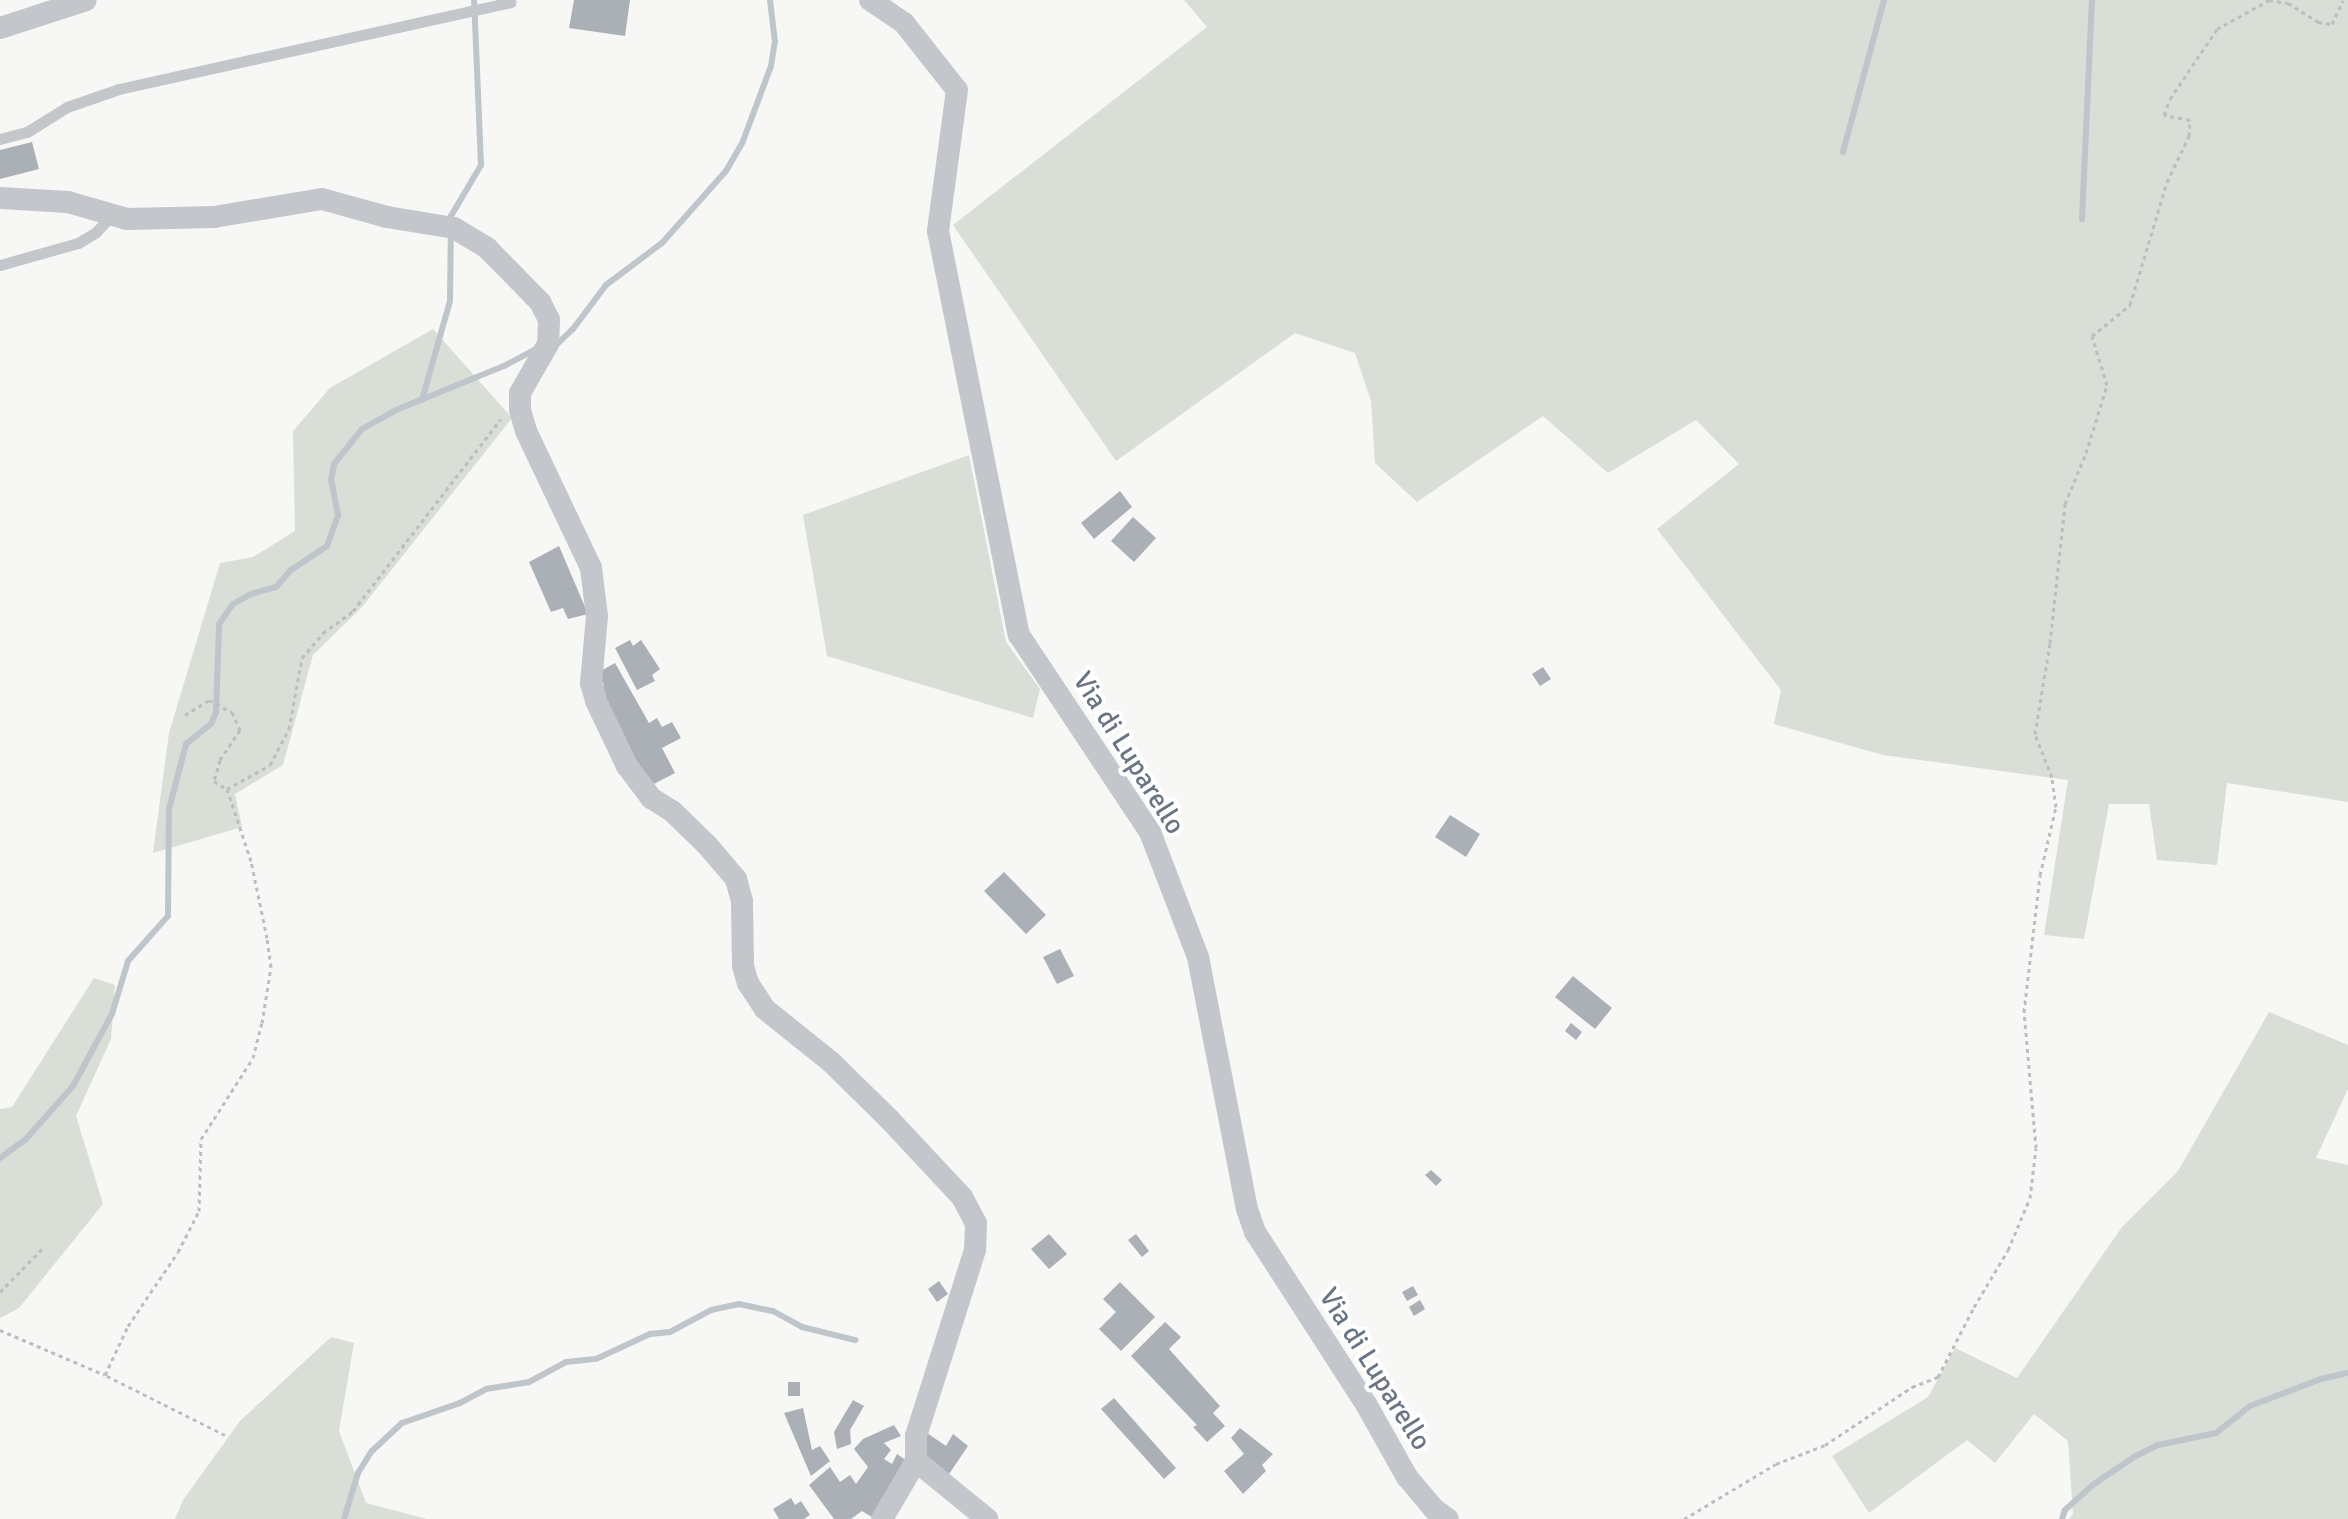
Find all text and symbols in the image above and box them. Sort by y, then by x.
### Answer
street label: Via di Luparello [1066,666,1192,840]
street label: Via di Luparello [1312,1282,1438,1456]

